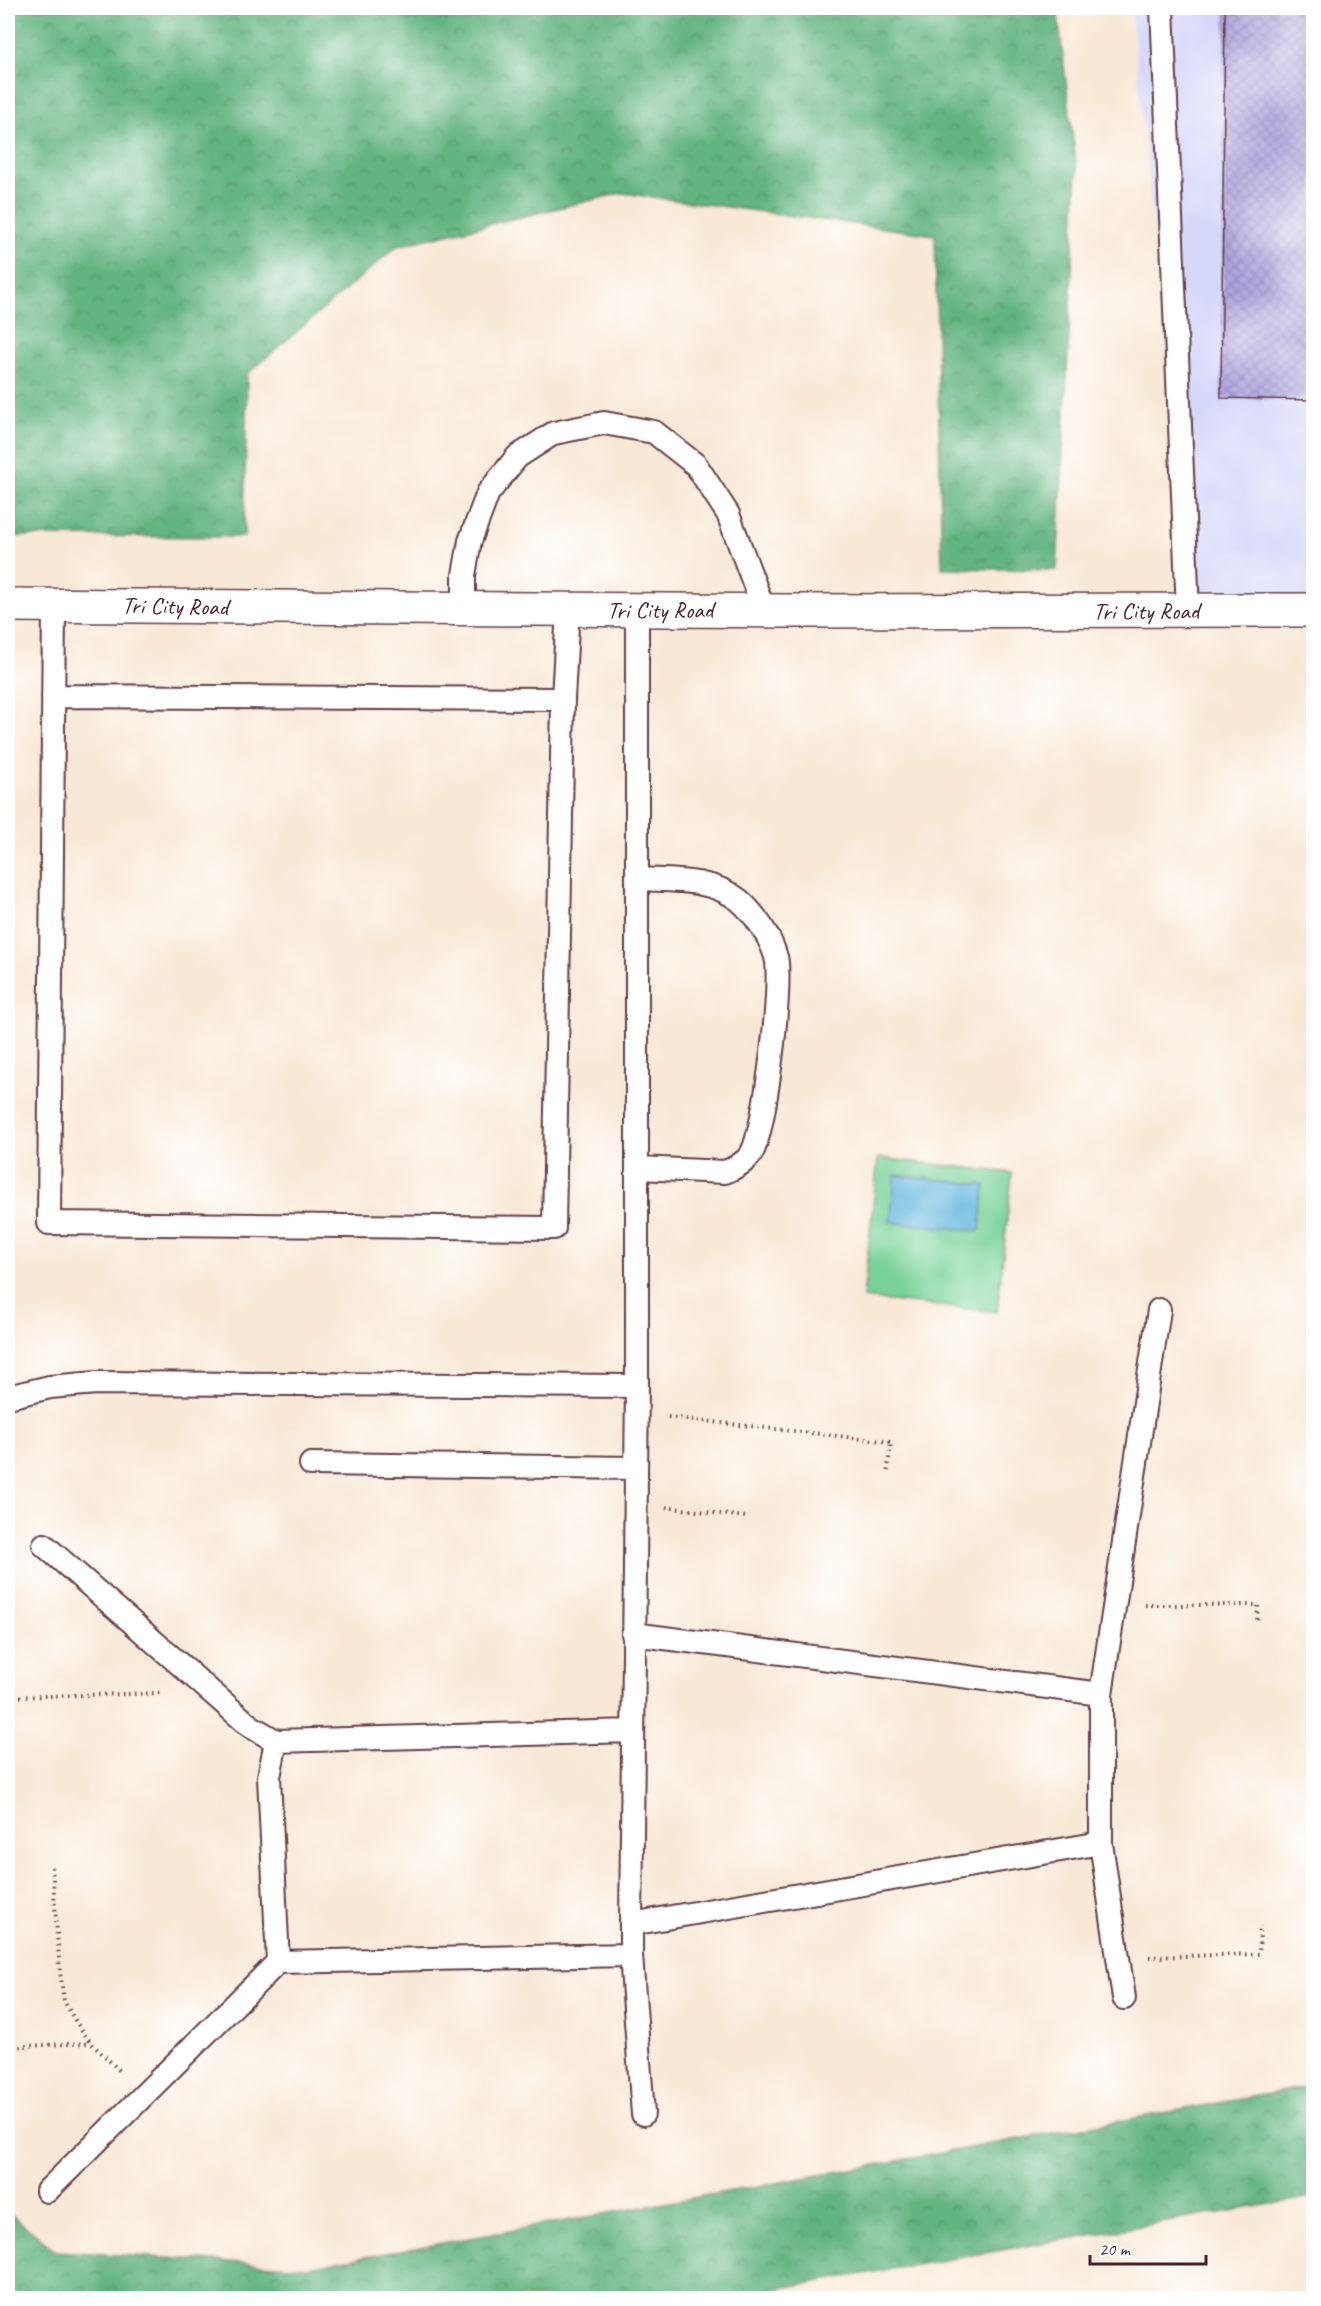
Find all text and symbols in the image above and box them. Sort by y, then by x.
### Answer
street label: Tri City Road [122,590,232,622]
street label: Tri City Road [607,595,717,625]
street label: Tri City Road [1093,596,1203,626]
scale bar [1090,2228,1206,2266]
text: 20 m [1099,2238,1132,2260]

